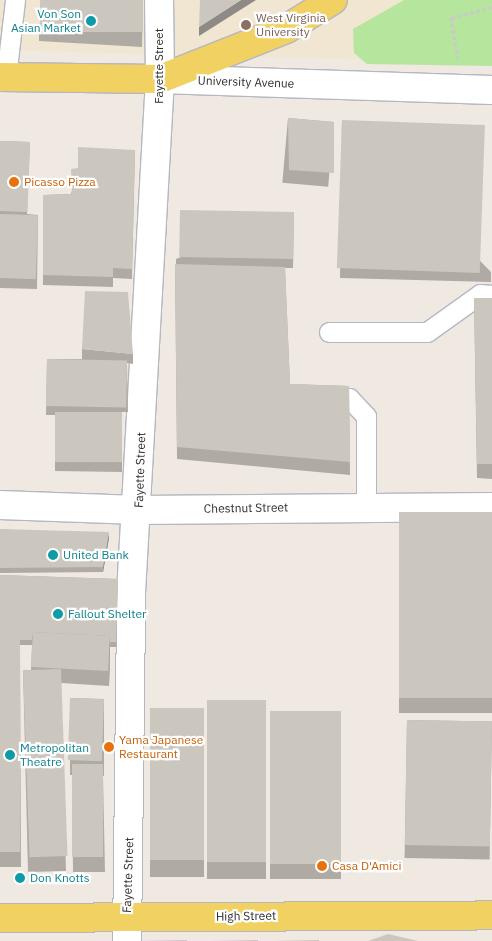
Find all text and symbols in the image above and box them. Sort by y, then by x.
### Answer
place label: Von Son Asian Market [11,7,81,35]
place label: West Virginia University [256,11,326,39]
marker: Von Son Asian Market [85,15,97,27]
marker: West Virginia University [240,19,252,31]
street label: Fayette Street [152,28,166,104]
street label: University Avenue [197,73,295,91]
place label: Picasso Pizza [24,175,96,189]
marker: Picasso Pizza [8,176,20,188]
street label: Fayette Street [131,432,149,508]
street label: Chestnut Street [204,500,288,516]
place label: United Bank [63,548,129,562]
marker: United Bank [47,549,59,561]
place label: Fallout Shelter [68,607,146,621]
marker: Fallout Shelter [52,608,64,620]
place label: Yama Japanese Restaurant [119,733,203,761]
place label: Metropolitan Theatre [20,741,89,769]
marker: Yama Japanese Restaurant [103,741,115,753]
marker: Metropolitan Theatre [4,749,16,761]
street label: Fayette Street [119,837,137,913]
place label: Casa D'Amici [332,859,401,873]
marker: Casa D'Amici [316,860,328,872]
place label: Don Knotts [30,871,90,885]
marker: Don Knotts [14,872,26,884]
street label: High Street [216,908,276,924]

